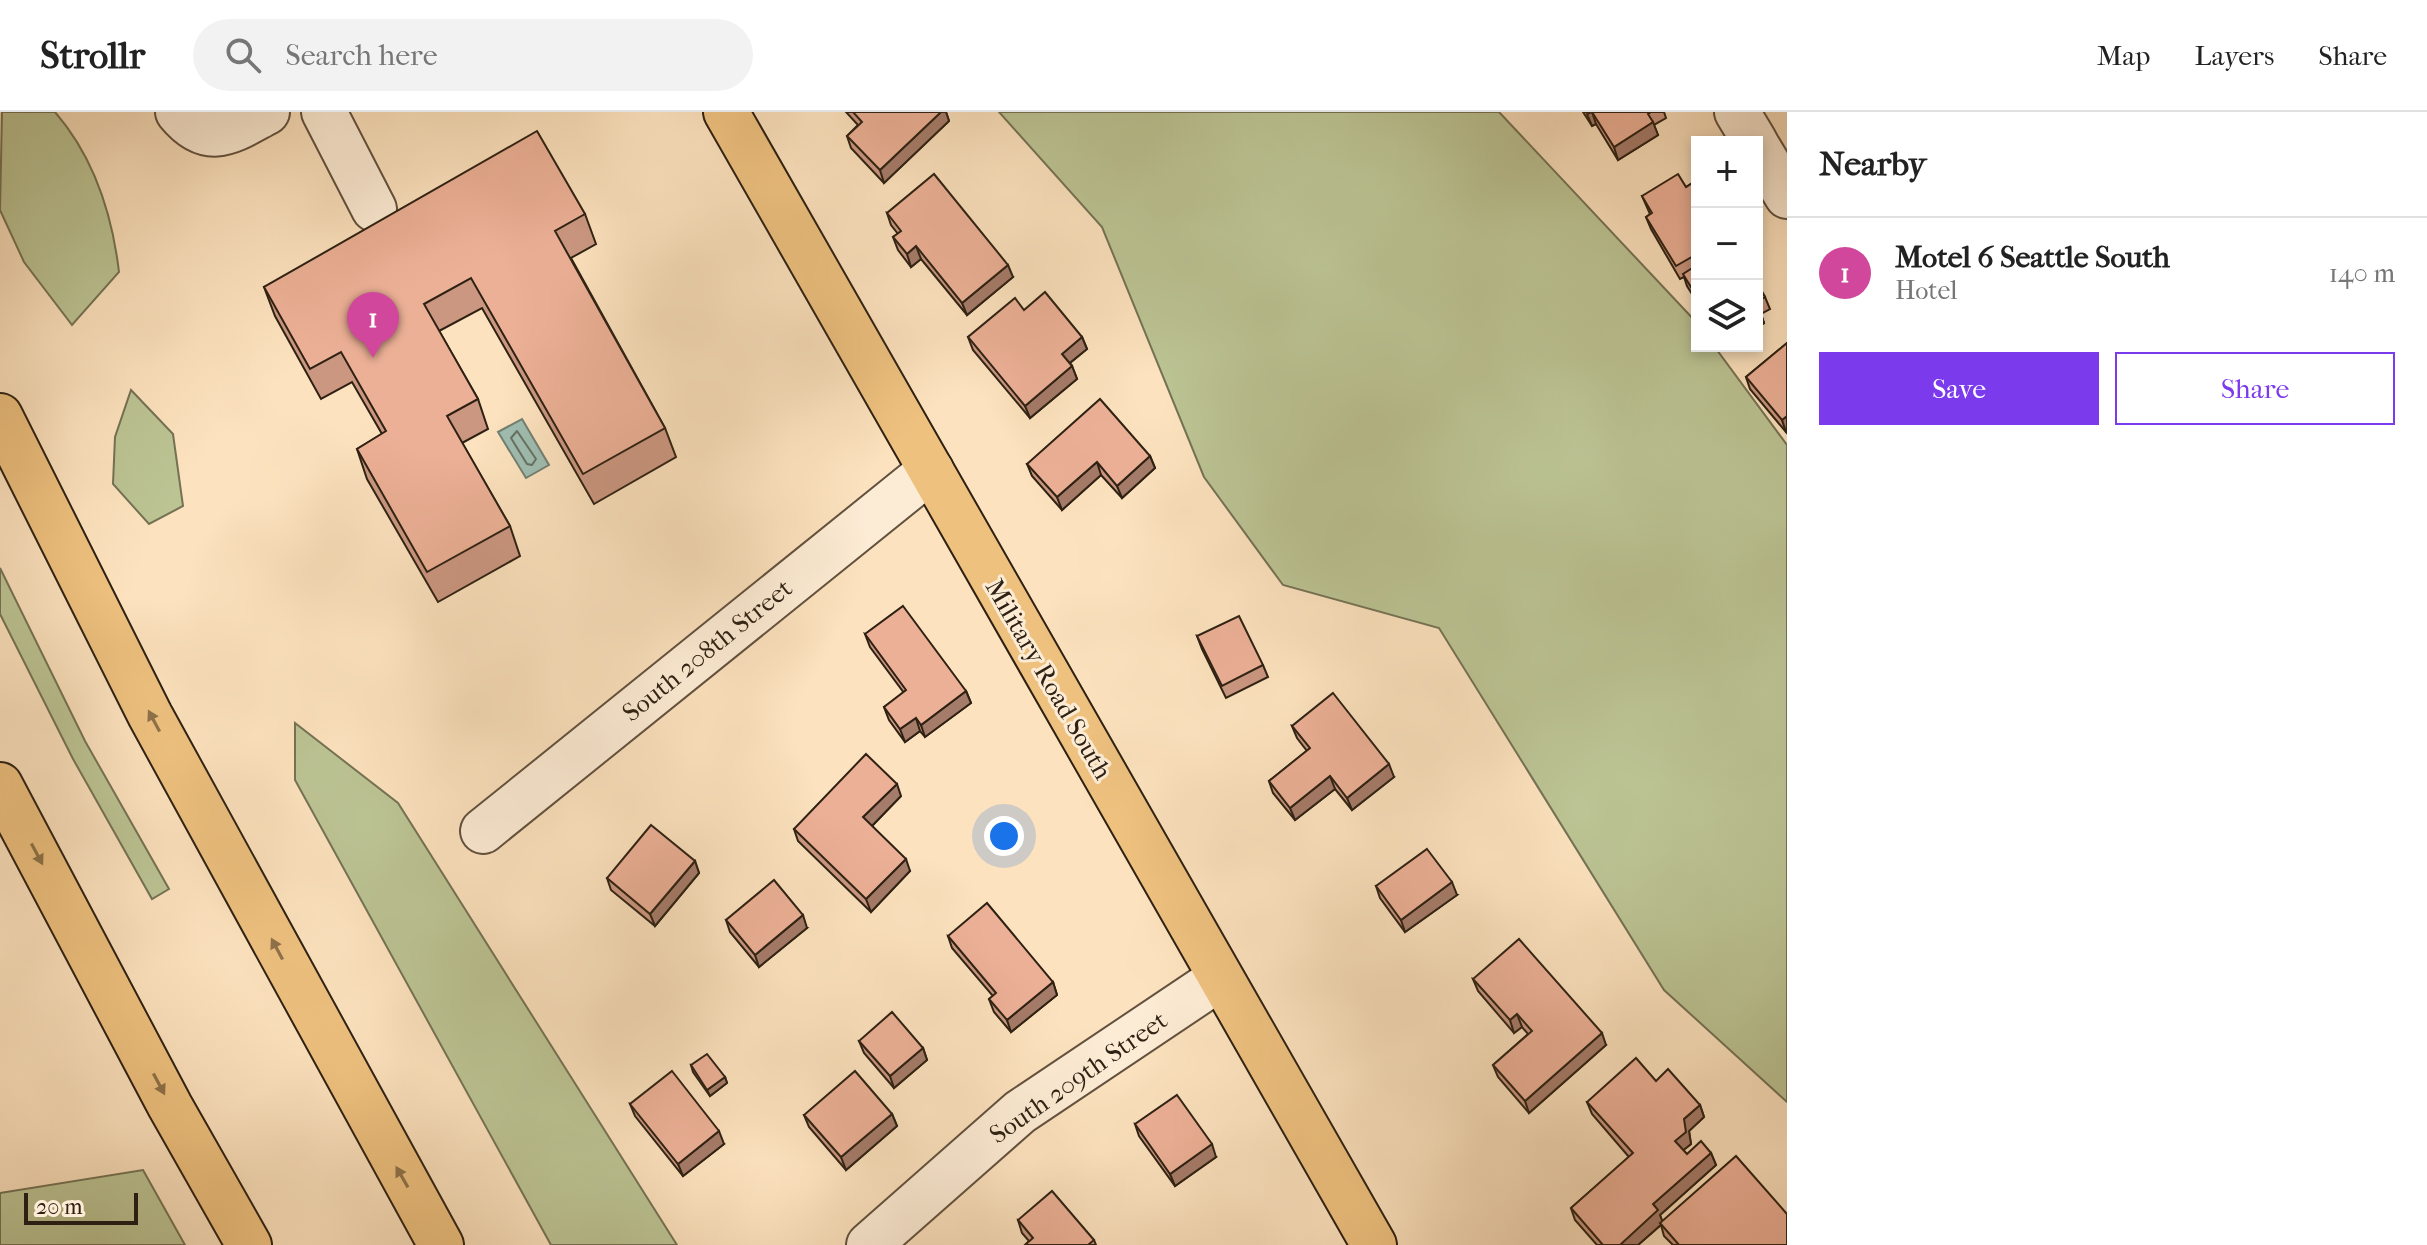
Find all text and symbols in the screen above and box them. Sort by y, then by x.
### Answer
search box [193,19,753,91]
text: Strollr [40,33,145,78]
icon: search [221,33,265,77]
text: Search here [285,38,438,73]
text: Map [2097,39,2150,72]
text: Layers [2194,39,2274,72]
text: Share [2318,39,2387,72]
map controls [1691,136,1763,352]
button: + [1691,136,1763,208]
text: Nearby [1819,144,1926,184]
button: − [1691,208,1763,280]
text: Motel 6 Seattle South [1895,240,2170,275]
text: 1 [1840,258,1850,289]
text: 140 m [2329,258,2395,289]
text: Hotel [1895,275,1958,306]
button: layers [1691,280,1763,352]
pin: 1 [347,292,399,358]
button: Save [1819,352,2099,425]
button: Share [2115,352,2395,425]
street label: South 208th Street [616,572,799,728]
street label: Military Road South [979,574,1119,785]
one-way arrow [147,709,160,732]
your location [984,816,1024,856]
one-way arrow [30,843,43,866]
one-way arrow [270,938,284,961]
street label: South 209th Street [983,1004,1174,1150]
one-way arrow [151,1073,165,1095]
one-way arrow [395,1166,409,1188]
scale bar [24,1189,138,1225]
text: 20 m [36,1194,82,1220]

